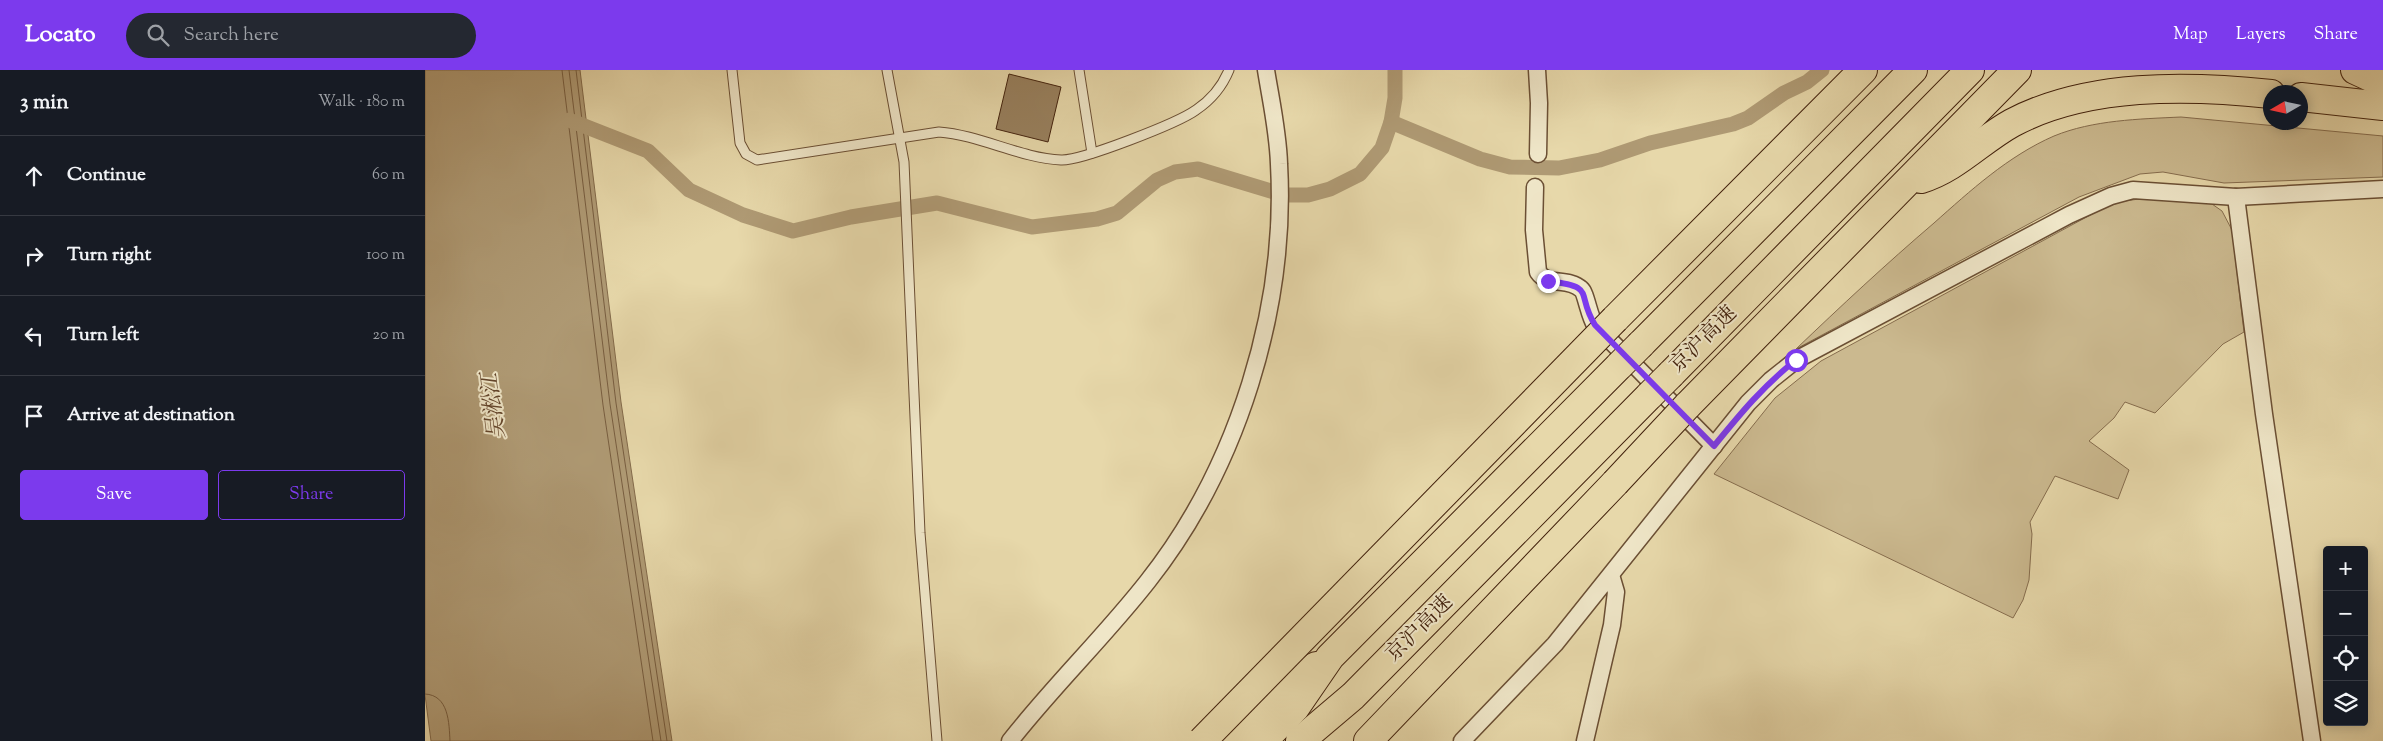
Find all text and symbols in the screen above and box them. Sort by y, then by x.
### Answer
search box [126,13,476,58]
text: Locato [25,18,96,52]
icon: search [144,21,172,49]
text: Search here [184,22,279,49]
text: Map [2173,22,2208,48]
text: Layers [2236,22,2286,48]
text: Share [2314,22,2358,48]
north arrow [2263,85,2308,130]
text: 3 min [20,88,69,118]
text: Walk · 180 m [318,91,405,114]
icon: ahead [20,162,48,190]
text: Continue [67,162,146,189]
text: 60 m [372,164,405,187]
icon: right [20,242,48,270]
text: Turn right [67,242,151,269]
text: 100 m [366,244,405,267]
route end [1537,270,1560,293]
street label: 京沪高速 [1664,300,1744,380]
icon: left [20,322,48,350]
text: Turn left [67,322,139,349]
text: 20 m [372,324,405,347]
route start [1785,349,1808,372]
water label: 吴淞江 [475,368,515,441]
icon: arrive [20,402,48,430]
text: Arrive at destination [67,402,235,429]
button: Save [20,470,208,520]
button: Share [218,470,405,520]
map controls [2323,546,2368,726]
button: + [2323,546,2368,591]
street label: 京沪高速 [1380,589,1460,669]
button: − [2323,591,2368,636]
button: locate [2323,636,2368,681]
button: layers [2323,681,2368,726]

